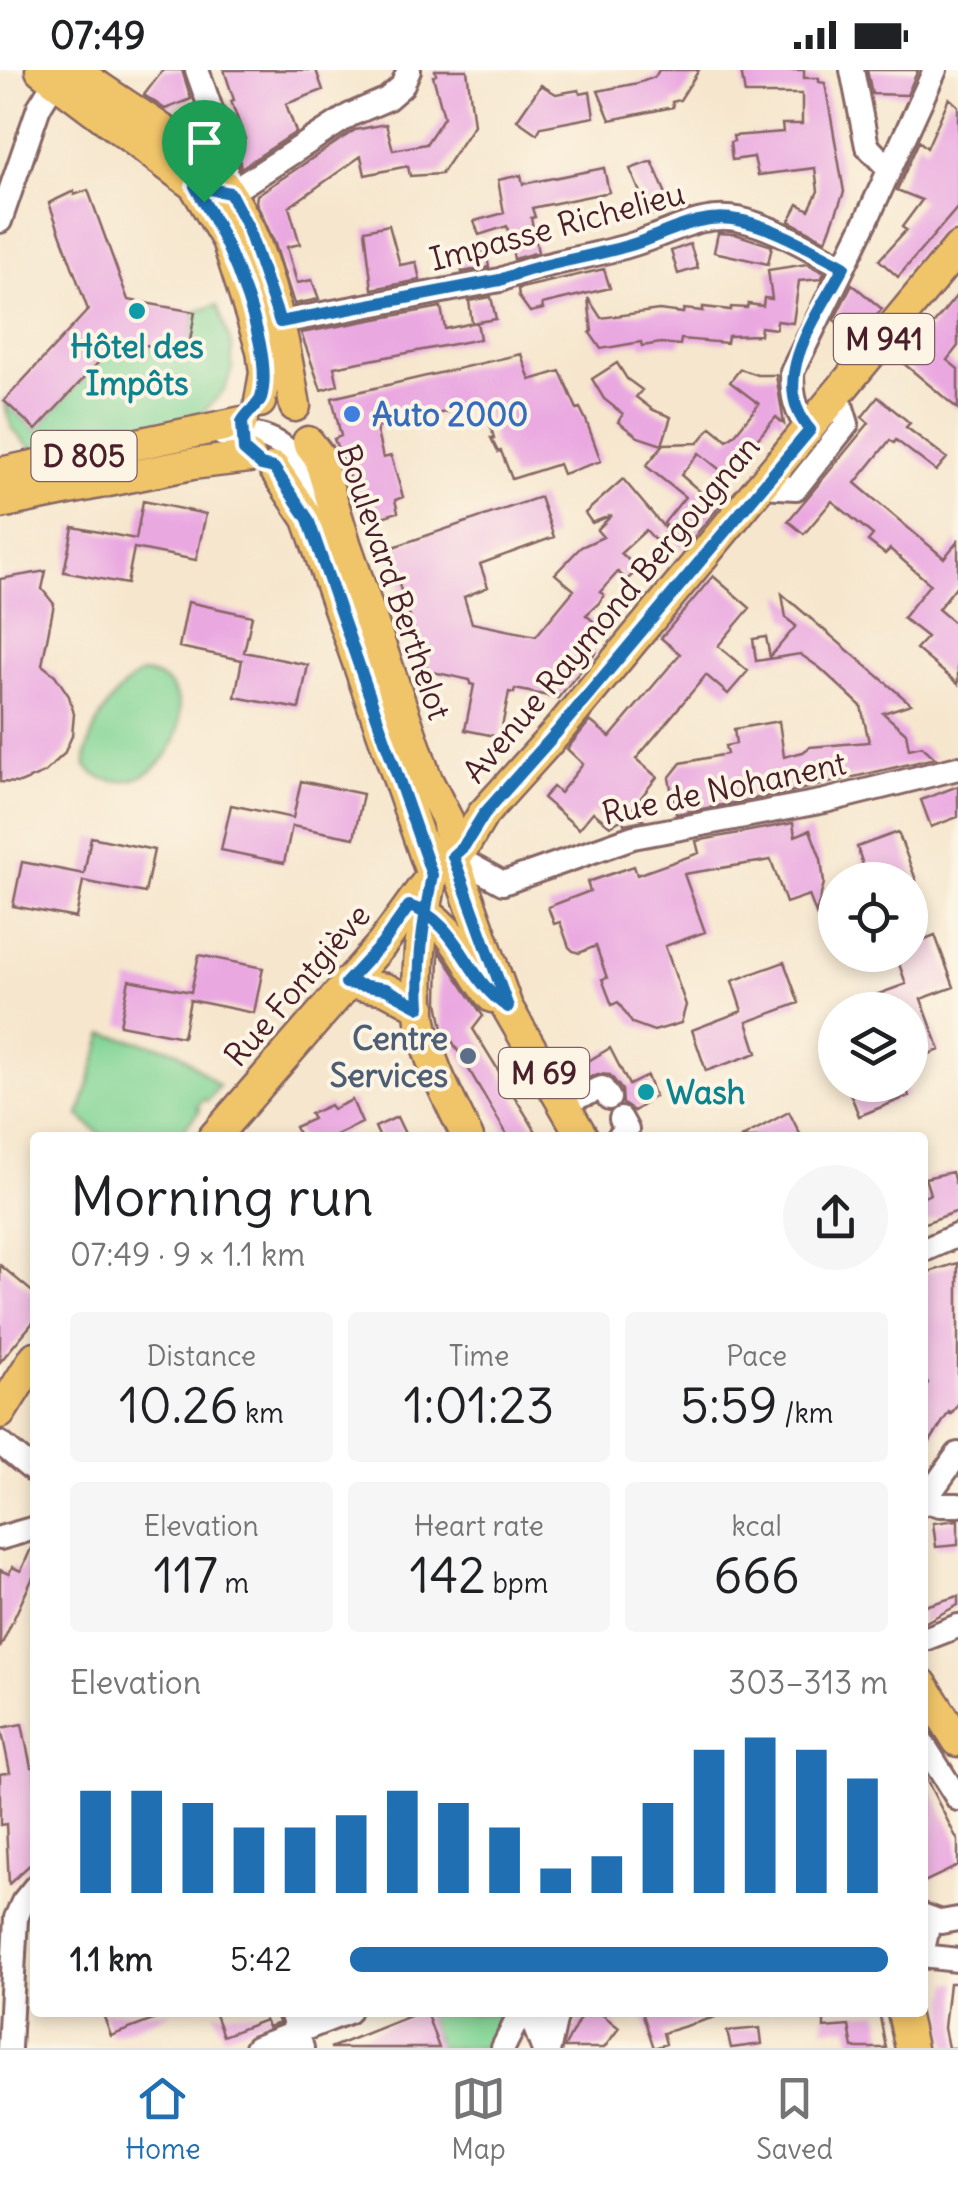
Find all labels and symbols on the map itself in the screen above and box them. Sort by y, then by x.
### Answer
pin [162,100,247,203]
street label: Impasse Richelieu [425,172,689,280]
marker: Hôtel des Impôts [126,300,148,322]
road number: M 941 [834,314,934,364]
place label: Hôtel des Impôts [70,326,204,404]
place label: Auto 2000 [372,394,528,435]
marker: Auto 2000 [341,403,363,425]
street label: Avenue Raymond Bergougnan [454,427,768,791]
road number: D 805 [32,431,136,481]
street label: Boulevard Berthelot [328,439,460,725]
street label: Rue de Nohanent [598,742,850,834]
street label: Rue Fontgiève [215,895,379,1075]
place label: Centre Services [330,1018,448,1096]
marker: Centre Services [457,1045,479,1067]
road number: M 69 [499,1048,589,1098]
place label: Wash [666,1072,745,1113]
marker: Wash [635,1081,657,1103]

